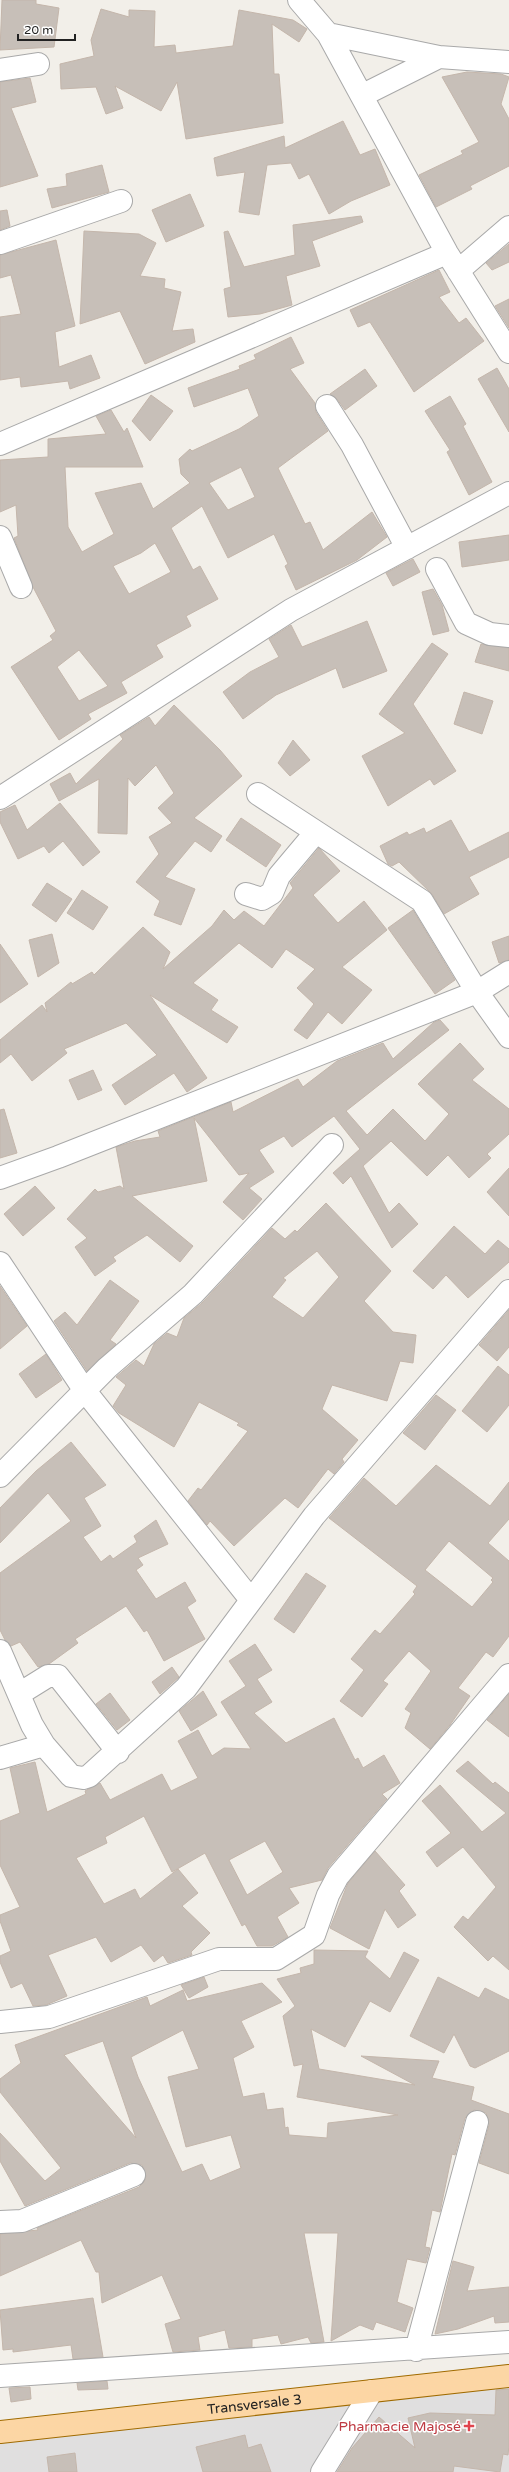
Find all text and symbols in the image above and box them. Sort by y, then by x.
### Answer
scale bar [18,16,75,42]
text: 20 m [24,23,53,37]
street label: Transversale 3 [206,2391,303,2418]
place label: Pharmacie Majosé [339,2418,461,2435]
marker: Pharmacie Majosé [464,2421,474,2431]

